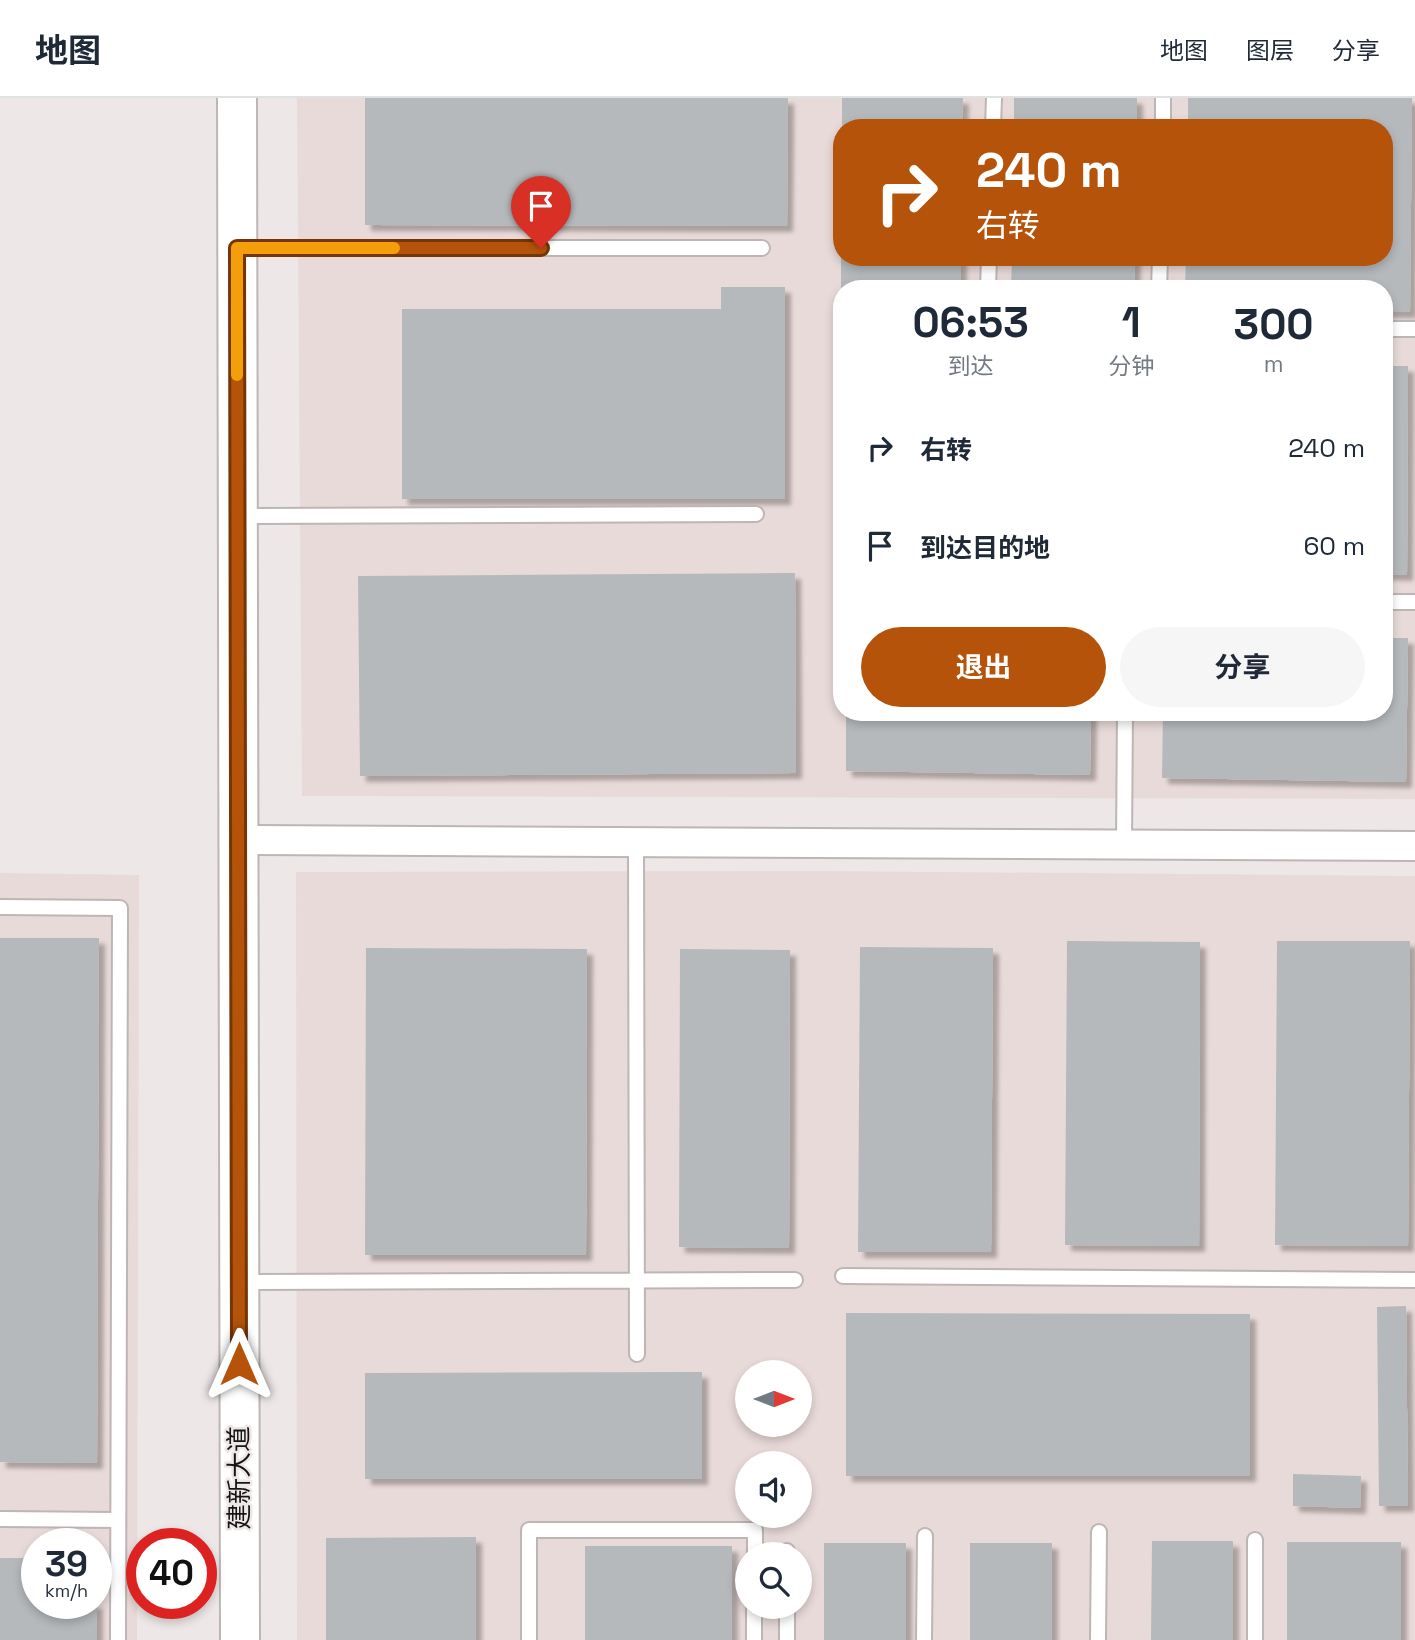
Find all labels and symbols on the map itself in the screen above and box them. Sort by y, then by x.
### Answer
pin [511,176,571,248]
position arrow [202,1327,276,1401]
north arrow [735,1360,812,1437]
street label: 建新大道 [222,1426,256,1530]
speed limit sign: 40 [126,1528,217,1619]

